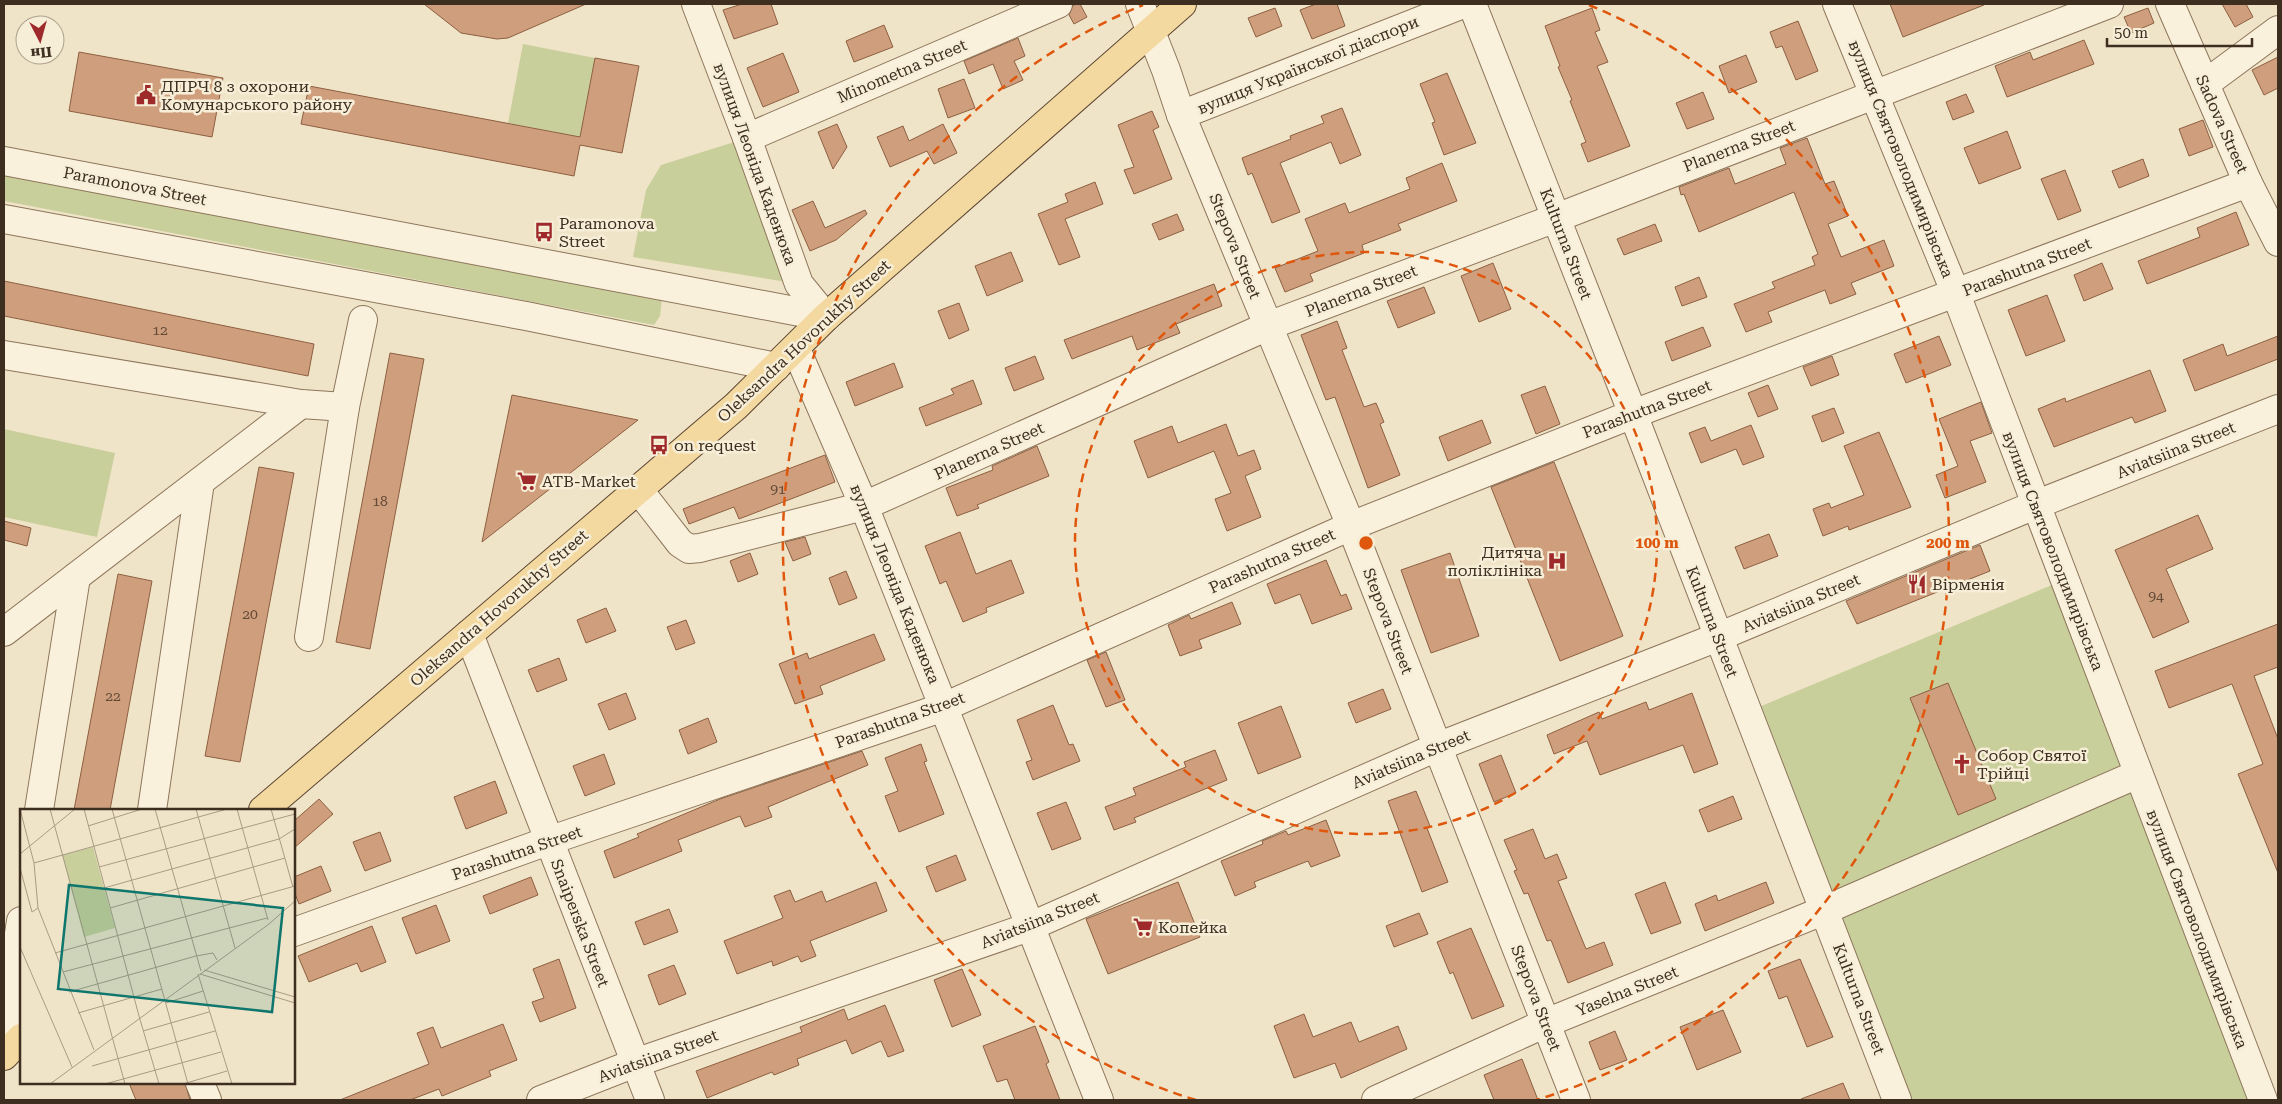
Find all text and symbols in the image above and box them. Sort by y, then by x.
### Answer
street label: вулиця Української діаспори [1195,12,1422,118]
north arrow [15,15,65,65]
scale bar [2107,15,2252,47]
text: 50 m [2114,24,2149,42]
street label: Minometna Street [834,35,970,107]
street label: вулиця Святоволодимирівська [1844,37,1958,281]
text: Пн [30,44,53,62]
street label: вулиця Леоніда Каденюка [710,60,801,268]
street label: Sadova Street [2192,72,2252,176]
place label: ДПРЧ 8 з охорони Комунарського району [161,77,353,114]
public building icon: ДПРЧ 8 з охорони Комунарського району [135,84,157,106]
street label: Planerna Street [1680,116,1798,176]
street label: Paramonova Street [62,163,208,209]
street label: Kulturna Street [1536,186,1596,302]
street label: Stepova Street [1205,191,1265,302]
place label: Paramonova Street [559,214,655,251]
bus stop icon: Paramonova Street [533,221,555,243]
street label: Parashutna Street [1960,234,2094,300]
street label: Oleksandra Hovorukhy Street [714,256,894,426]
street label: Planerna Street [1302,261,1420,321]
house number: 12 [152,322,168,338]
street label: Parashutna Street [1580,376,1714,442]
street label: Planerna Street [931,418,1047,484]
street label: Aviatsiina Street [2114,418,2238,482]
street label: вулиця Святоволодимирівська [1998,429,2108,674]
bus stop icon: on request [648,434,670,456]
place label: on request [674,436,756,455]
supermarket icon: ATB-Market [516,470,538,492]
place label: ATB-Market [542,472,636,491]
house number: 91 [770,481,786,497]
street label: вулиця Леоніда Каденюка [846,481,944,687]
house number: 18 [372,493,388,509]
street label: Parashutna Street [1206,525,1338,597]
street label: Oleksandra Hovorukhy Street [406,526,592,690]
centre of rings [1357,534,1375,552]
text: 100 m [1635,534,1679,552]
text: 200 m [1926,534,1970,552]
place label: Дитяча поліклініка [1447,543,1542,580]
hospital icon: Дитяча поліклініка [1546,550,1568,572]
street label: Kulturna Street [1682,564,1742,680]
street label: Stepova Street [1359,565,1417,677]
street label: Aviatsiina Street [1739,570,1863,636]
restaurant icon: Вірменія [1906,573,1928,595]
place label: Вірменія [1932,575,2005,594]
house number: 94 [2148,588,2164,604]
house number: 20 [242,606,258,622]
house number: 22 [105,688,121,704]
street label: Parashutna Street [833,688,967,752]
street label: Aviatsiina Street [1349,726,1473,792]
place label: Собор Святої Трійці [1977,746,2086,783]
church icon: Собор Святої Трійці [1951,753,1973,775]
street label: вулиця Святоволодимирівська [2142,807,2252,1052]
inset map [20,809,295,1084]
street label: Parashutna Street [449,822,585,884]
street label: Snaiperska Street [547,856,613,990]
street label: Aviatsiina Street [978,888,1102,952]
supermarket icon: Копейка [1132,916,1154,938]
place label: Копейка [1158,918,1227,937]
street label: Kulturna Street [1829,941,1889,1057]
street label: Stepova Street [1507,942,1565,1054]
street label: Yaselna Street [1573,962,1681,1020]
street label: Aviatsiina Street [595,1025,721,1087]

